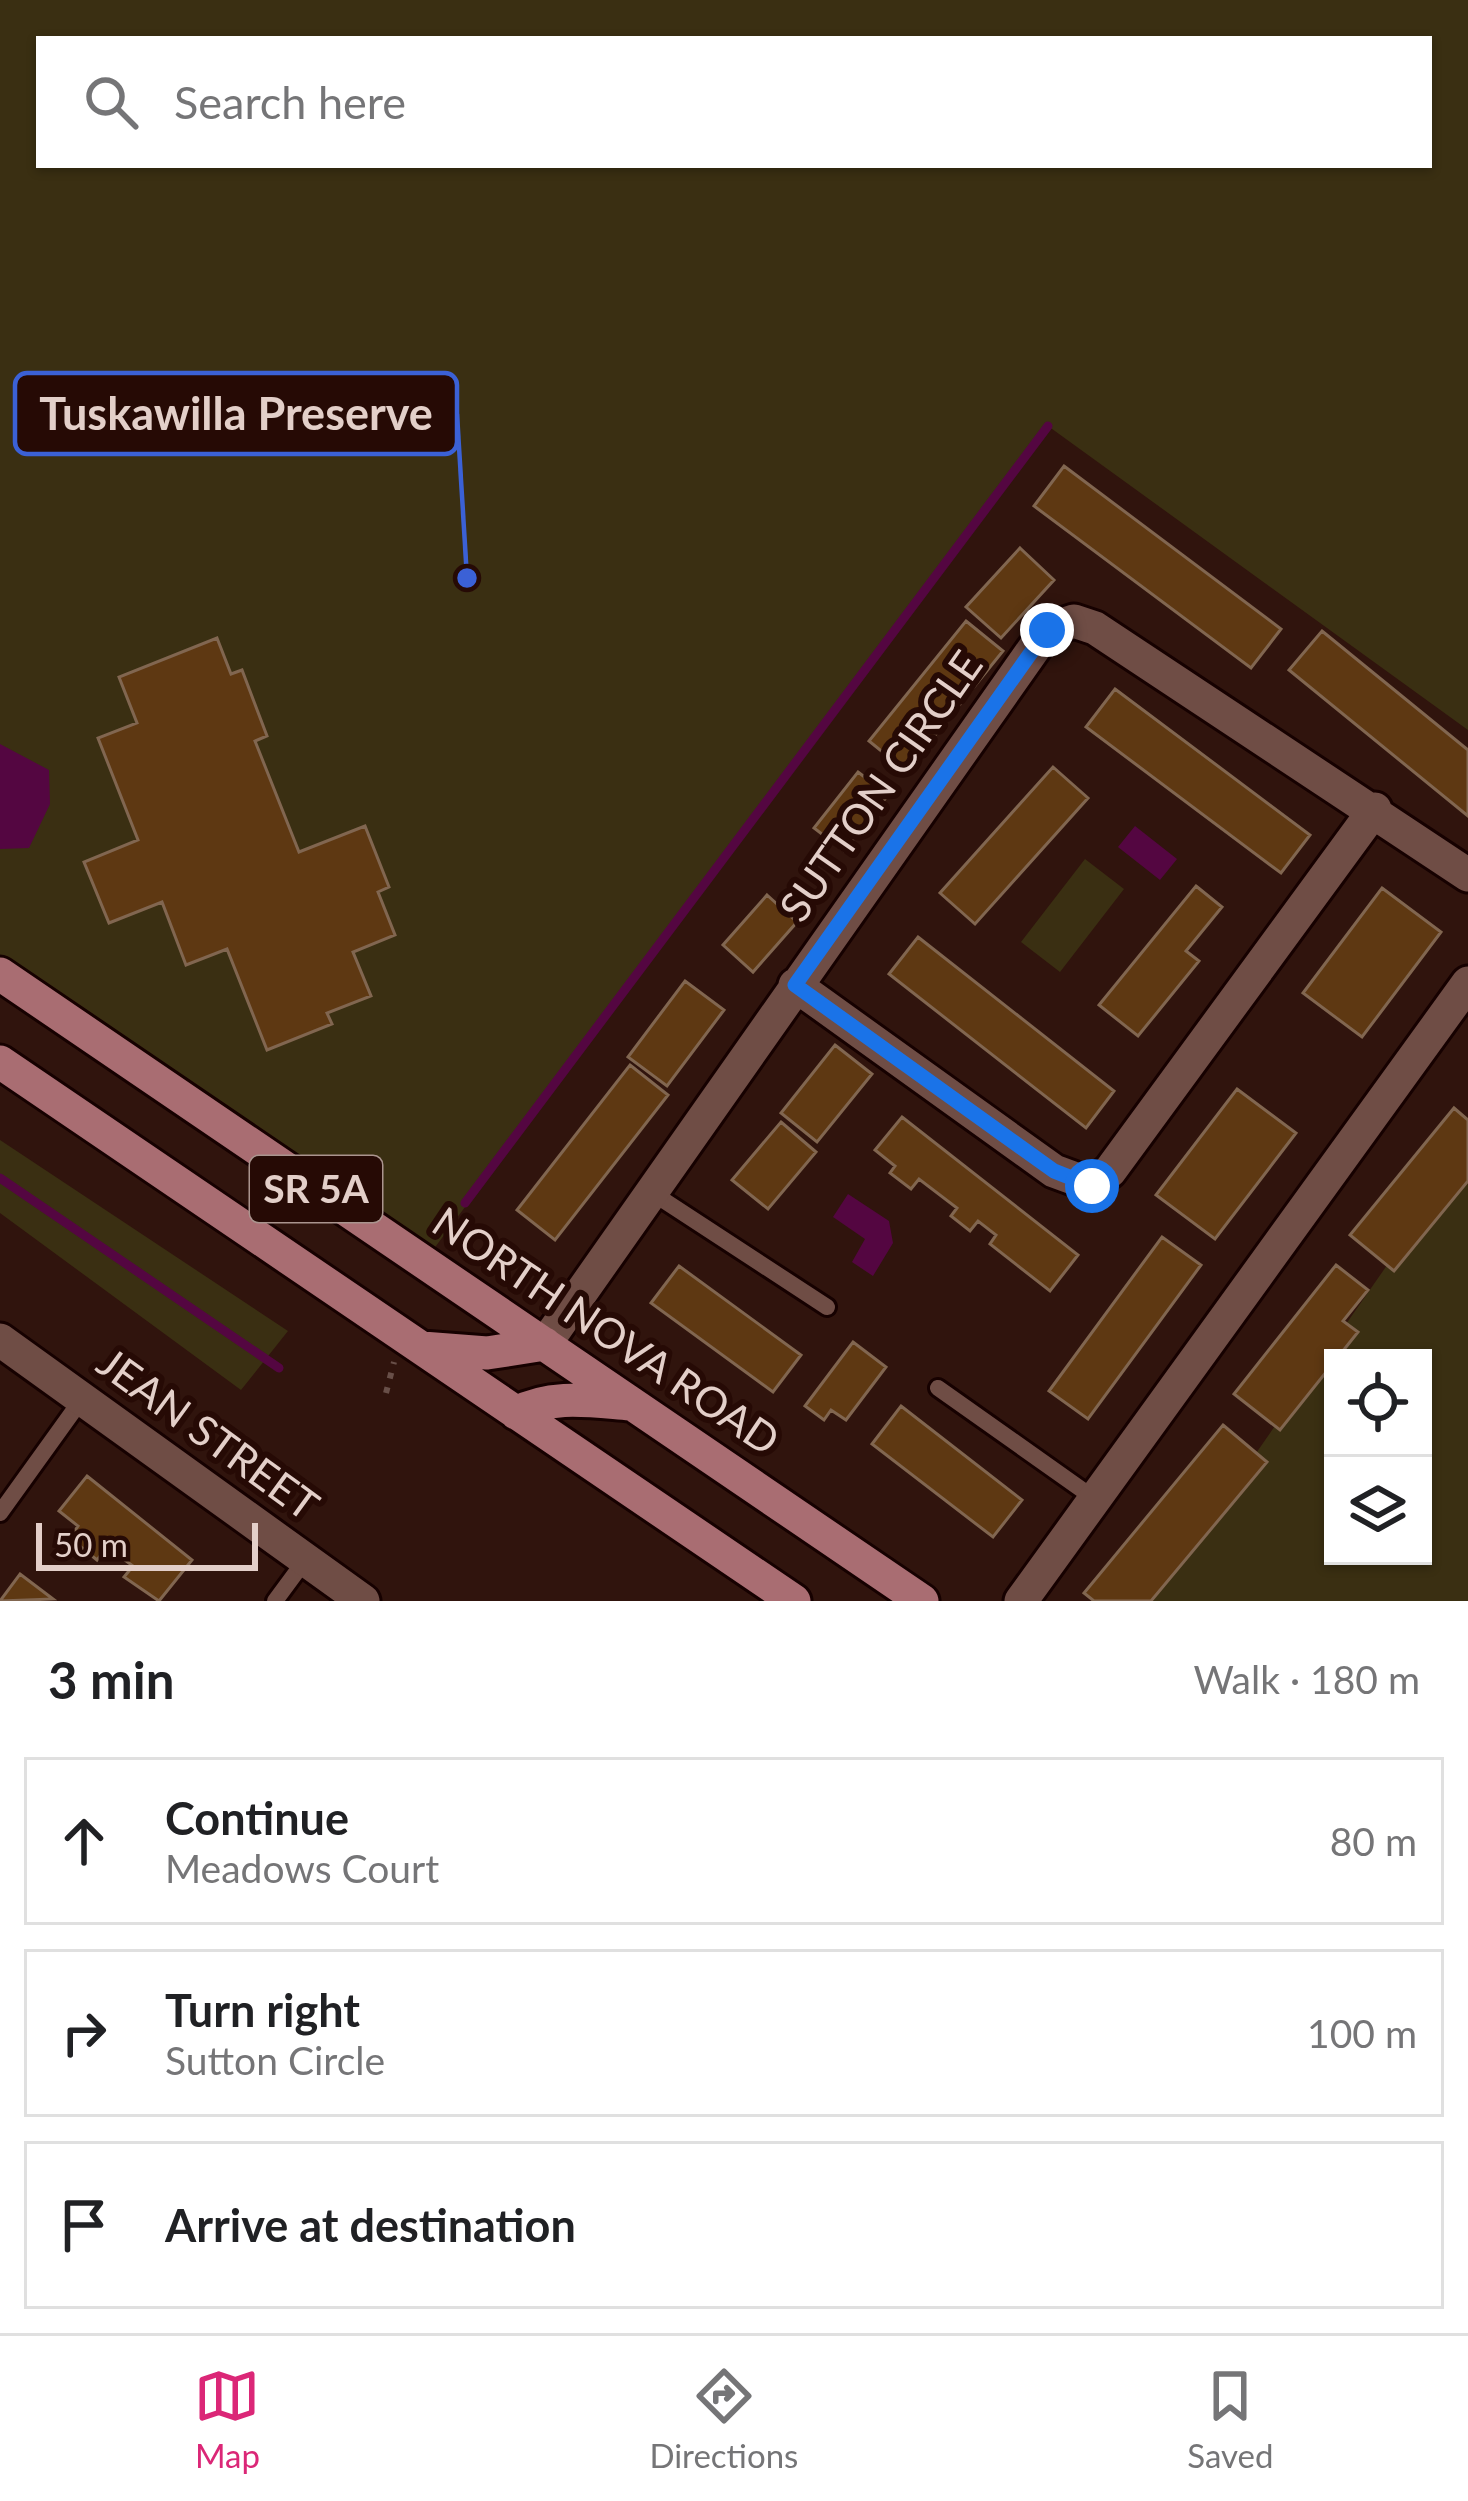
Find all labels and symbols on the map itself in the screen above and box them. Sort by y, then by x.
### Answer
callout: Tuskawilla Preserve [15,373,457,454]
text: Tuskawilla Preserve [39,386,433,440]
route end [1020,603,1074,657]
street label: SUTTON CIRCLE [768,641,992,930]
road number: SR 5A [250,1156,382,1222]
route start [1065,1159,1119,1213]
street label: NORTH NOVA ROAD [424,1196,789,1465]
street label: JEAN STREET [89,1336,329,1530]
scale bar [36,1517,258,1570]

